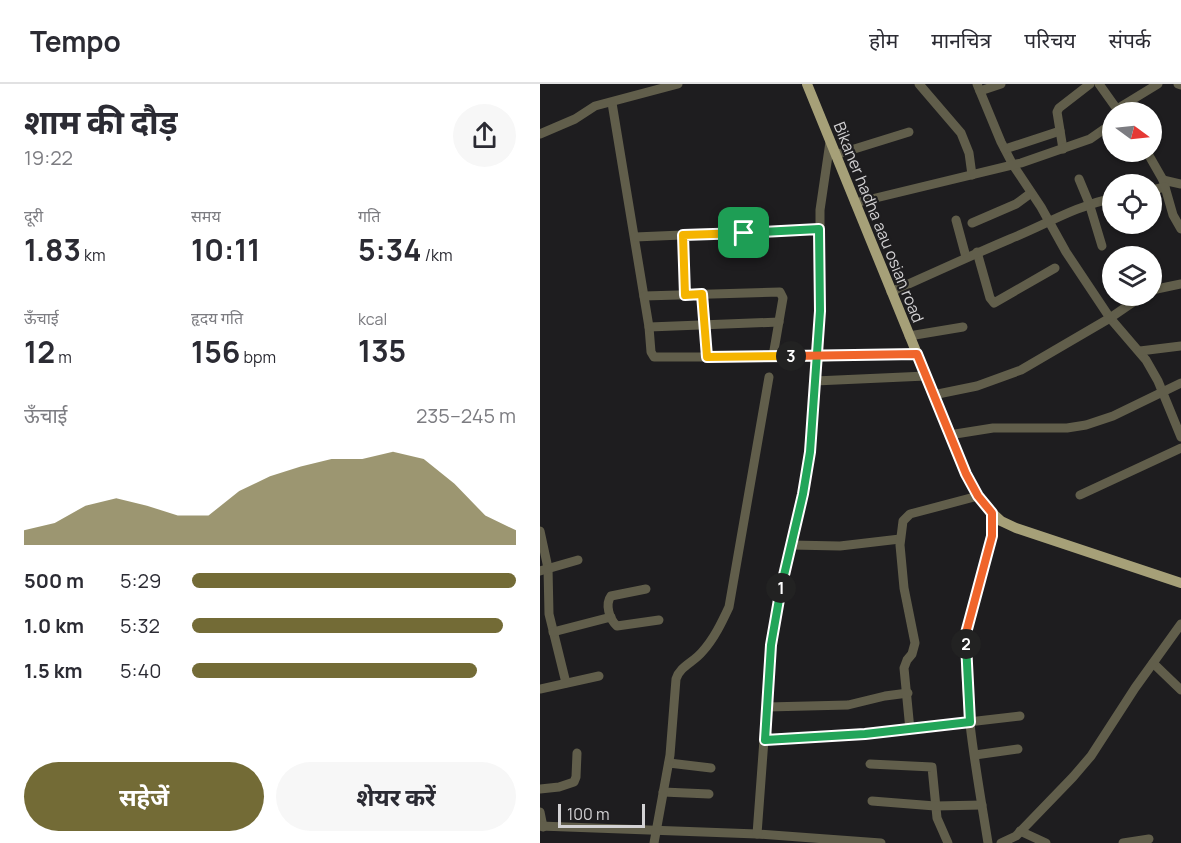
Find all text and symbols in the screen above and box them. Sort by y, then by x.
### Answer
text: Tempo [30,22,121,60]
text: होम [869,26,898,54]
text: मानचित्र [931,26,991,54]
text: परिचय [1024,26,1076,54]
text: संपर्क [1109,26,1151,54]
text: शाम की दौड़ [24,99,178,144]
north arrow [1102,102,1162,162]
map controls [1102,102,1162,306]
button: share [453,104,516,167]
street label: Bikaner hadha aau osian road [829,118,929,326]
text: 19:22 [24,144,73,171]
button: locate [1102,174,1162,234]
text: दूरी [24,205,43,227]
text: समय [191,205,221,227]
text: गति [358,205,380,227]
pin [718,207,769,258]
icon: arrive [727,216,760,249]
text: 1.83 [24,229,81,270]
text: 10:11 [191,229,260,270]
text: 5:34 [358,229,422,270]
text: km [81,244,106,266]
text: /km [422,244,452,266]
button: layers [1102,246,1162,306]
text: ऊँचाई [24,307,59,329]
text: हृदय गति [191,307,243,329]
text: kcal [358,308,387,330]
text: 135 [358,330,406,371]
text: 12 [24,331,55,372]
text: 156 [191,331,240,372]
pin: 3 [776,341,806,371]
text: 3 [786,345,796,367]
text: m [55,346,72,368]
text: bpm [240,346,276,368]
text: ऊँचाई [24,402,67,429]
text: 235–245 m [416,402,516,429]
text: 500 m [24,567,84,594]
text: 5:29 [120,567,161,594]
pin: 1 [766,573,796,603]
text: 1 [777,577,785,599]
text: 1.0 km [24,612,84,639]
text: 5:32 [120,612,160,639]
pin: 2 [951,629,981,659]
text: 2 [961,633,971,655]
text: 1.5 km [24,657,83,684]
text: 5:40 [120,657,162,684]
button: सहेजें [24,762,264,831]
button: शेयर करें [276,762,516,831]
scale bar [558,801,645,828]
text: 100 m [567,803,610,825]

